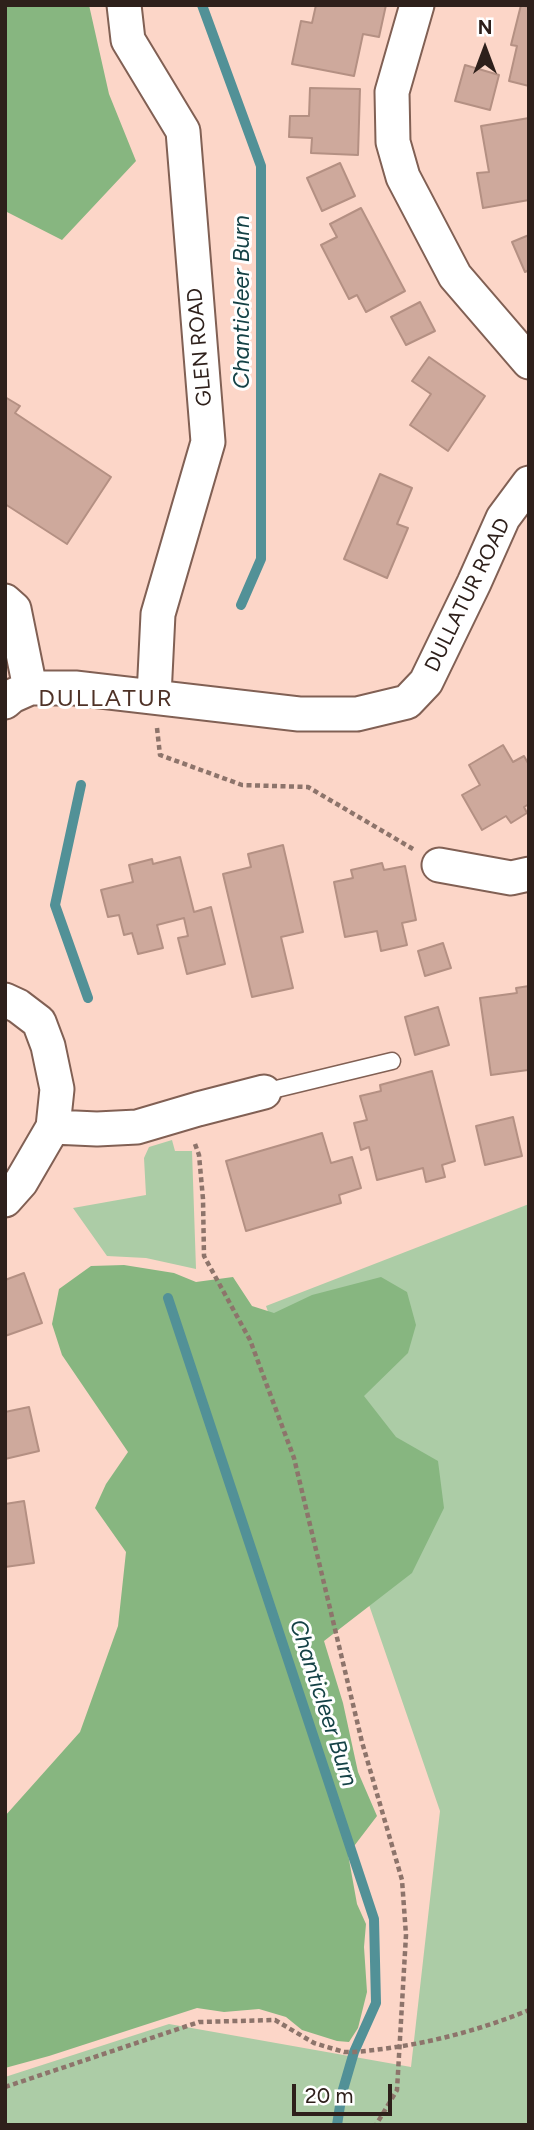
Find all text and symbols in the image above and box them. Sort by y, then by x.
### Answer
north arrow [450,14,520,84]
text: N [478,16,492,39]
water label: Chanticleer Burn [228,215,256,389]
street label: GLEN ROAD [182,287,218,407]
street label: DULLATUR ROAD [420,514,516,676]
district label: DULLATUR [39,685,173,713]
water label: Chanticleer Burn [283,1616,363,1790]
scale bar [296,2070,396,2114]
text: 20 m [305,2083,353,2108]

